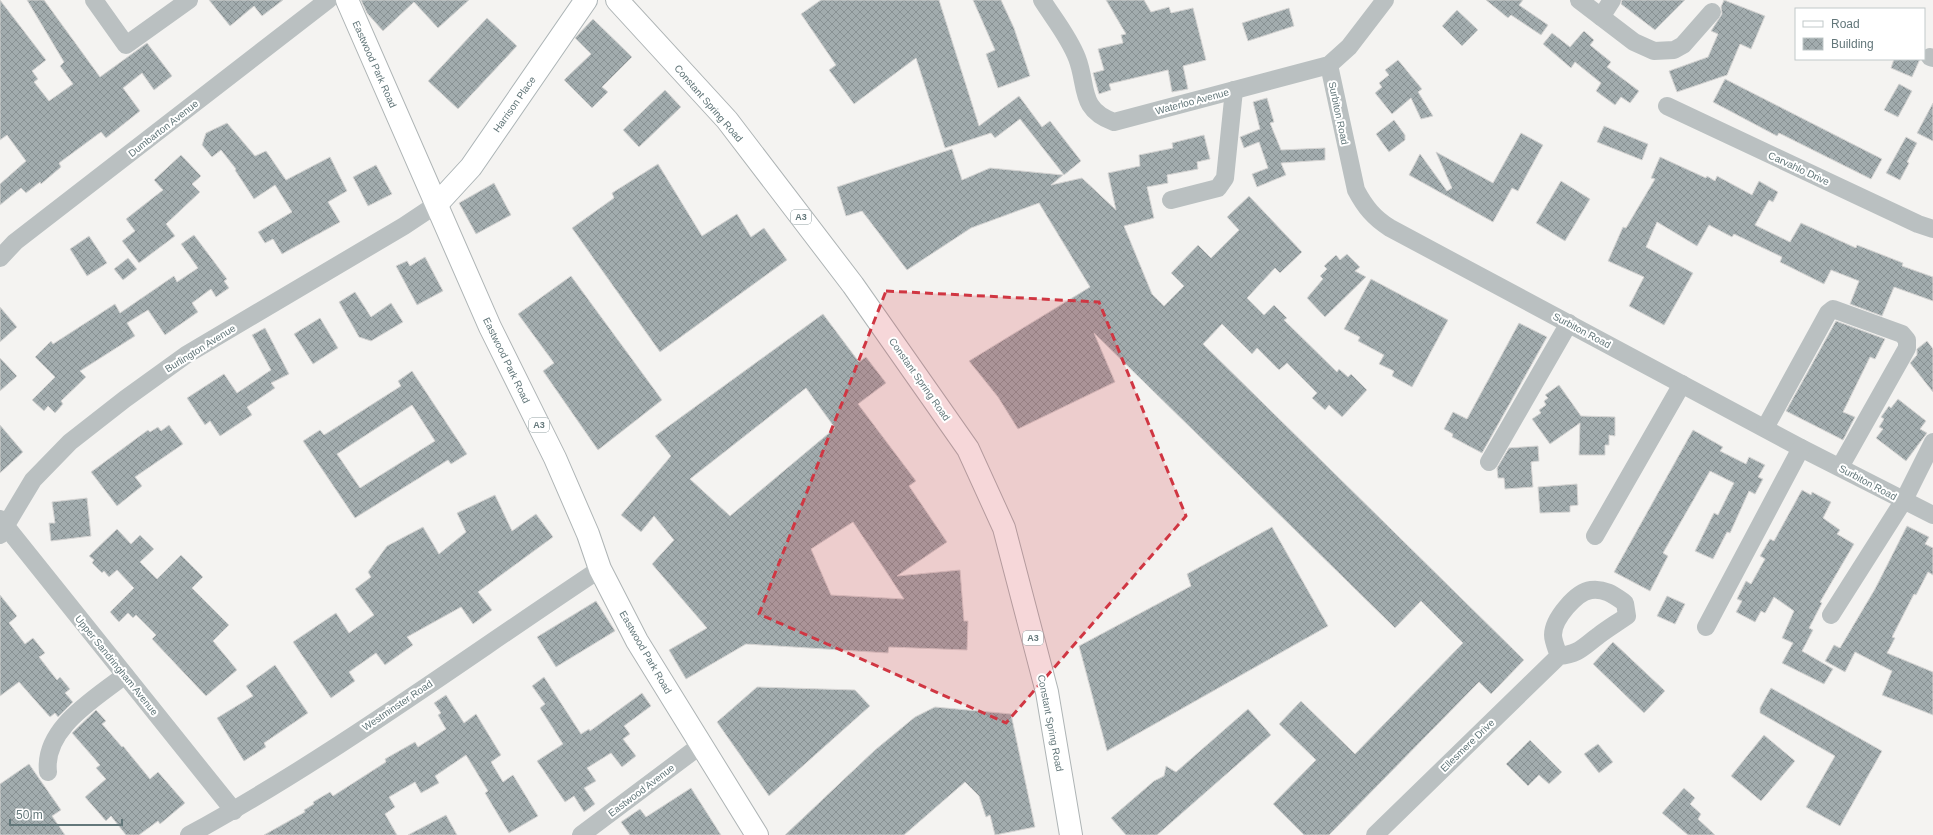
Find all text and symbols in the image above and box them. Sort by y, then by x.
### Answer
legend [1795,8,1925,60]
text: Road [1831,17,1860,31]
street label: Eastwood Park Road [350,19,399,109]
text: Building [1831,37,1874,51]
street label: Constant Spring Road [672,63,745,144]
street label: Harrison Place [491,74,538,134]
street label: Surbiton Road [1326,81,1351,146]
street label: Waterloo Avenue [1154,86,1230,117]
street label: Dumbarton Avenue [126,97,201,159]
street label: Carvahlo Drive [1766,149,1831,188]
road number: A3 [791,210,811,224]
street label: Surbiton Road [1551,311,1613,350]
street label: Eastwood Park Road [481,316,532,405]
street label: Burlington Avenue [163,322,238,375]
street label: Constant Spring Road [887,336,952,423]
road number: A3 [529,418,549,432]
street label: Surbiton Road [1837,463,1899,502]
street label: Eastwood Park Road [617,609,674,696]
street label: Upper Sandringham Avenue [73,613,161,718]
road number: A3 [1023,631,1043,645]
street label: Constant Spring Road [1036,674,1065,772]
street label: Westminster Road [360,678,434,733]
street label: Ellesmere Drive [1438,717,1497,774]
street label: Eastwood Avenue [606,762,677,819]
scale bar [10,801,122,827]
text: 50 m [16,808,43,822]

